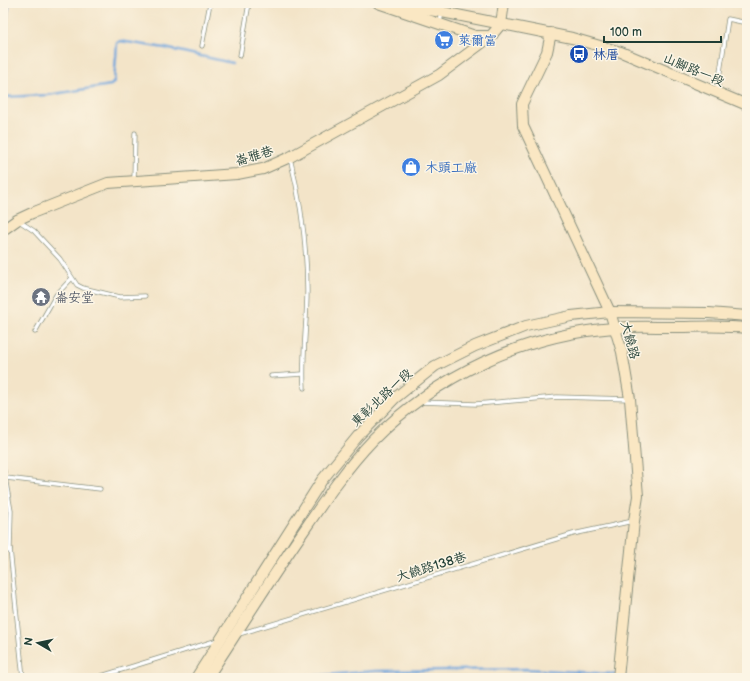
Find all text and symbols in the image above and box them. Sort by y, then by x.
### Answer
scale bar [604,18,721,44]
text: 100 m [610,25,642,40]
supermarket icon: 萊爾富 [433,29,455,51]
place label: 萊爾富 [458,33,497,49]
bus stop icon: 林厝 [568,43,590,65]
place label: 林厝 [593,47,619,63]
street label: 山腳路一段 [661,50,727,90]
street label: 崙雅巷 [233,143,275,169]
shop icon: 木頭工廠 [400,156,422,178]
place label: 木頭工廠 [425,160,477,176]
temple icon: 崙安堂 [30,286,52,308]
place label: 崙安堂 [55,290,94,306]
street label: 大饒路 [617,319,643,361]
street label: 東彰北路一段 [348,365,416,430]
street label: 大饒路138巷 [394,549,468,585]
north arrow [18,623,58,663]
text: N [22,636,36,647]

